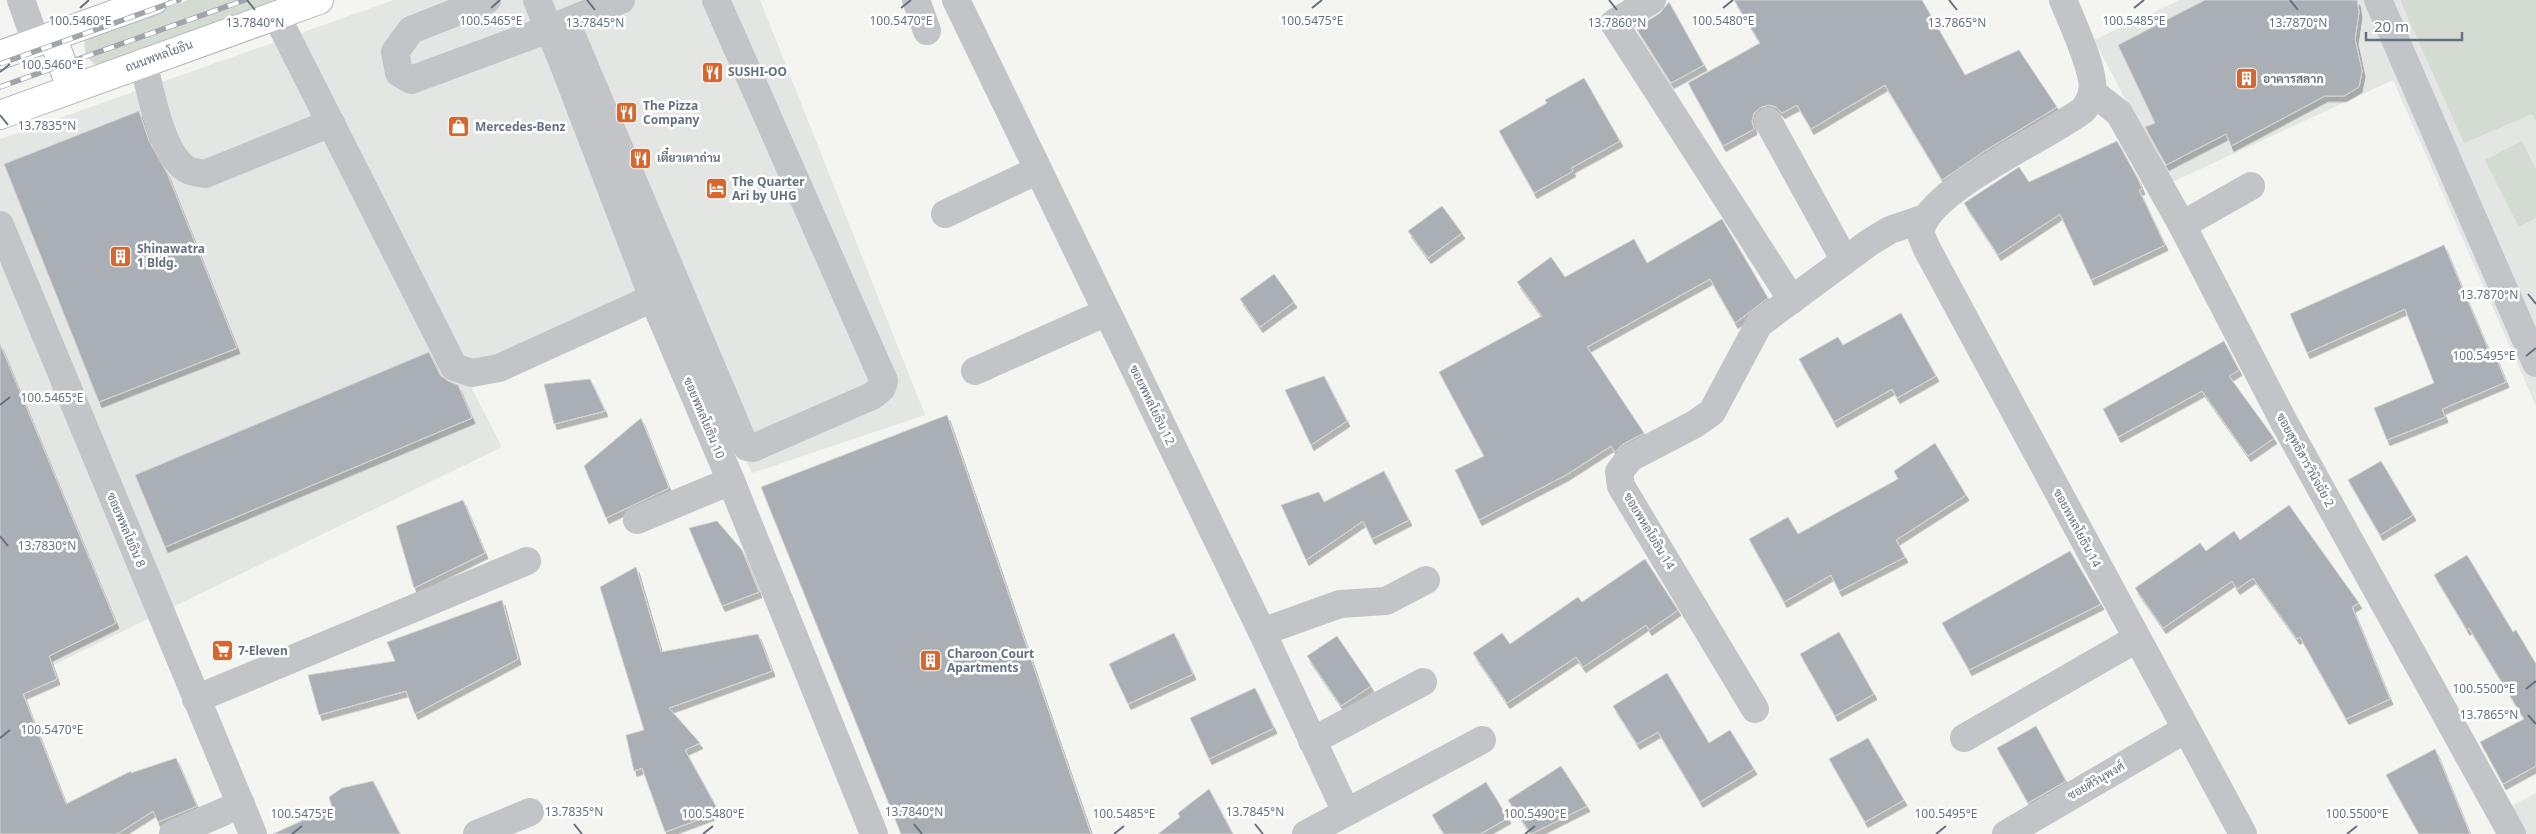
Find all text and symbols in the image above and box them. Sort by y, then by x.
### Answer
scale bar [2366,10,2462,42]
text: 100.5460°E [48,12,112,29]
text: 100.5465°E [459,12,523,29]
text: 100.5470°E [869,12,933,29]
text: 100.5475°E [1280,12,1344,29]
text: 100.5480°E [1691,12,1755,29]
text: 100.5485°E [2102,12,2166,29]
text: 13.7840°N [226,14,284,31]
text: 13.7845°N [566,14,624,31]
text: 13.7860°N [1588,14,1646,31]
text: 13.7865°N [1928,14,1986,31]
text: 13.7870°N [2269,14,2327,31]
text: 20 m [2374,16,2409,36]
street label: ถนนพหลโยธิน [123,35,195,76]
text: 100.5460°E [20,56,84,73]
restaurant icon: SUSHI-OO [700,60,724,84]
place label: SUSHI-OO [728,63,787,80]
building icon: อาคารสลาก [2235,67,2259,91]
place label: อาคารสลาก [2263,70,2324,87]
place label: The Pizza Company [643,97,699,128]
restaurant icon: The Pizza Company [615,101,639,125]
shop icon: Mercedes-Benz [447,115,471,139]
text: 13.7835°N [18,117,76,134]
place label: Mercedes-Benz [475,118,566,135]
restaurant icon: เตี๋ยวเตาถ่าน [629,146,653,170]
place label: เตี๋ยวเตาถ่าน [657,147,721,166]
place label: The Quarter Ari by UHG [732,173,805,204]
hotel icon: The Quarter Ari by UHG [704,177,728,201]
place label: Shinawatra 1 Bldg. [137,240,205,271]
building icon: Shinawatra 1 Bldg. [109,244,133,268]
text: 13.7870°N [2460,286,2518,303]
text: 100.5495°E [2452,347,2516,364]
street label: ซอยพหลโยธิน 12 [1126,362,1179,448]
street label: ซอยพหลโยธิน 10 [680,374,729,461]
text: 100.5465°E [20,389,84,406]
street label: ซอยสุทธิสารวินิจฉัย 2 [2272,410,2338,511]
street label: ซอยพหลโยธิน 14 [2050,485,2105,570]
street label: ซอยพหลโยธิน 14 [1620,489,1679,572]
street label: ซอยพหลโยธิน 8 [103,490,150,570]
text: 13.7830°N [18,537,76,554]
supermarket icon: 7-Eleven [210,639,234,663]
place label: 7-Eleven [238,642,288,659]
place label: Charoon Court Apartments [947,645,1034,676]
building icon: Charoon Court Apartments [919,649,943,673]
text: 100.5500°E [2452,680,2516,697]
text: 13.7865°N [2460,706,2518,723]
text: 100.5470°E [20,721,84,738]
street label: ซอยศิรินุพงศ์ [2064,757,2128,805]
text: 13.7835°N [545,803,603,820]
text: 13.7840°N [885,803,943,820]
text: 13.7845°N [1226,803,1284,820]
text: 100.5475°E [270,805,334,822]
text: 100.5480°E [681,805,745,822]
text: 100.5485°E [1092,805,1156,822]
text: 100.5490°E [1503,805,1567,822]
text: 100.5495°E [1914,805,1978,822]
text: 100.5500°E [2325,805,2389,822]

